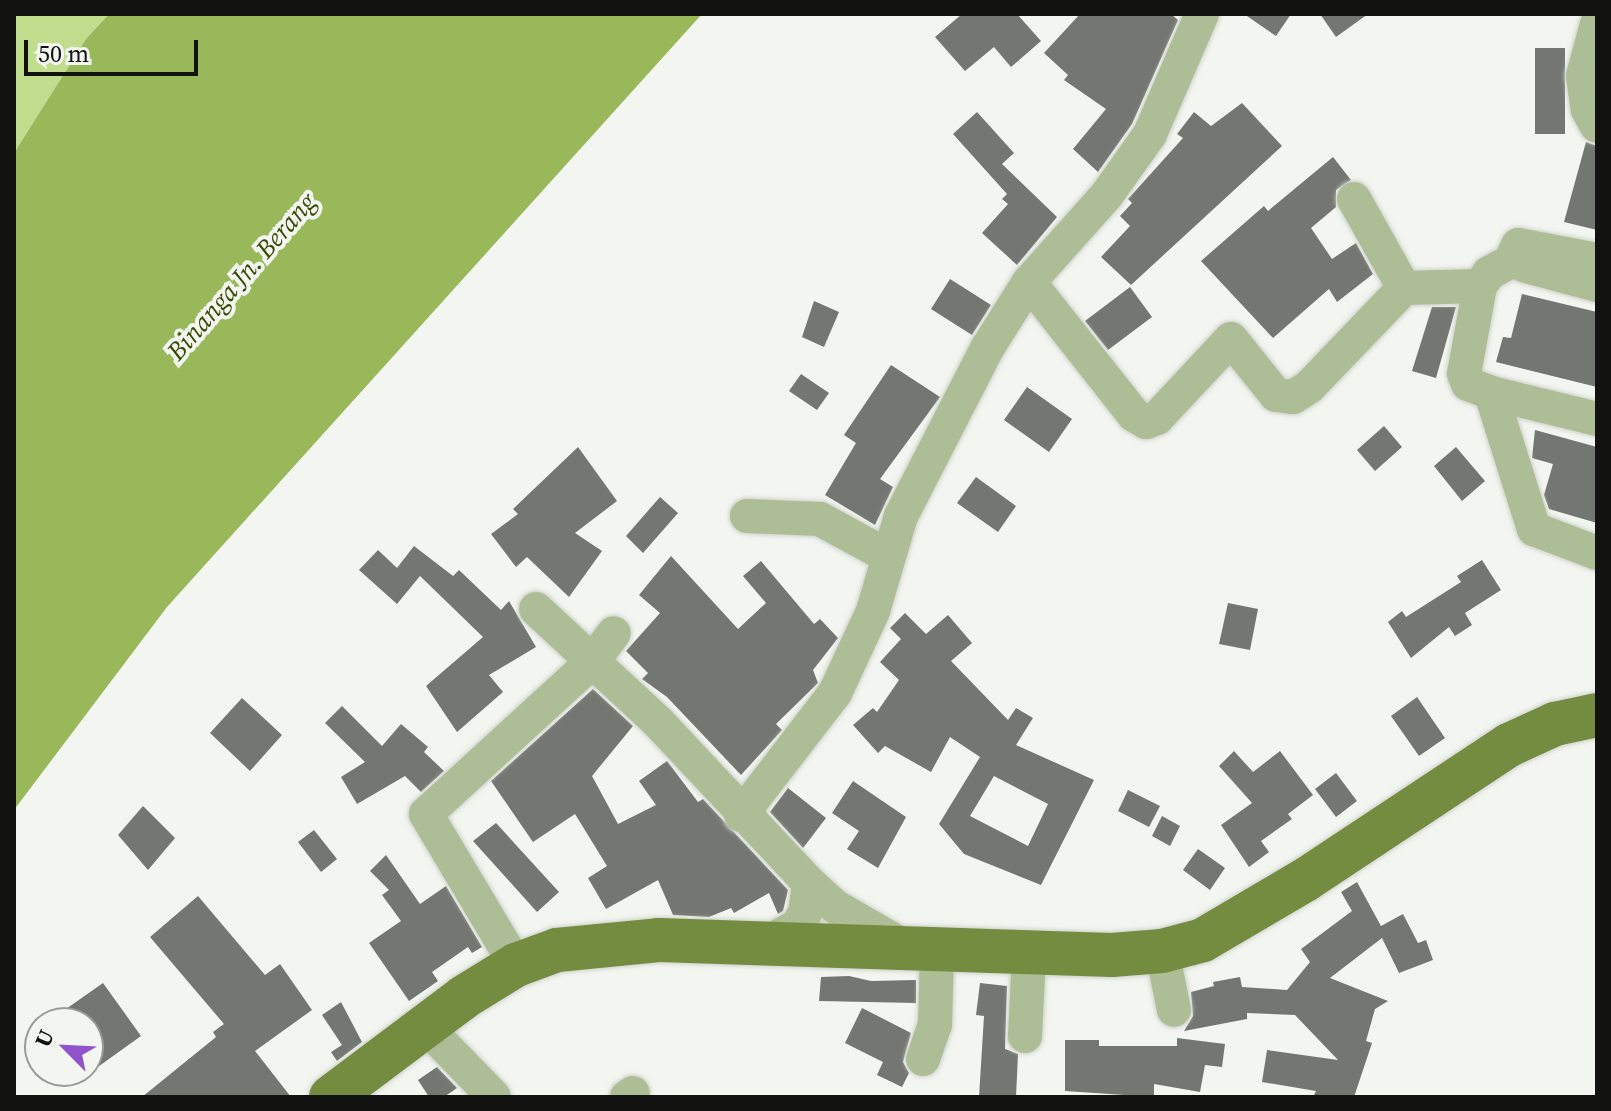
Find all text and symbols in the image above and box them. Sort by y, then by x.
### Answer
scale bar [28,24,202,74]
text: 50 m [38,37,89,70]
water label: Binanga Jn. Berang [161,187,323,367]
north arrow [24,1007,104,1087]
text: U [27,1025,61,1052]

